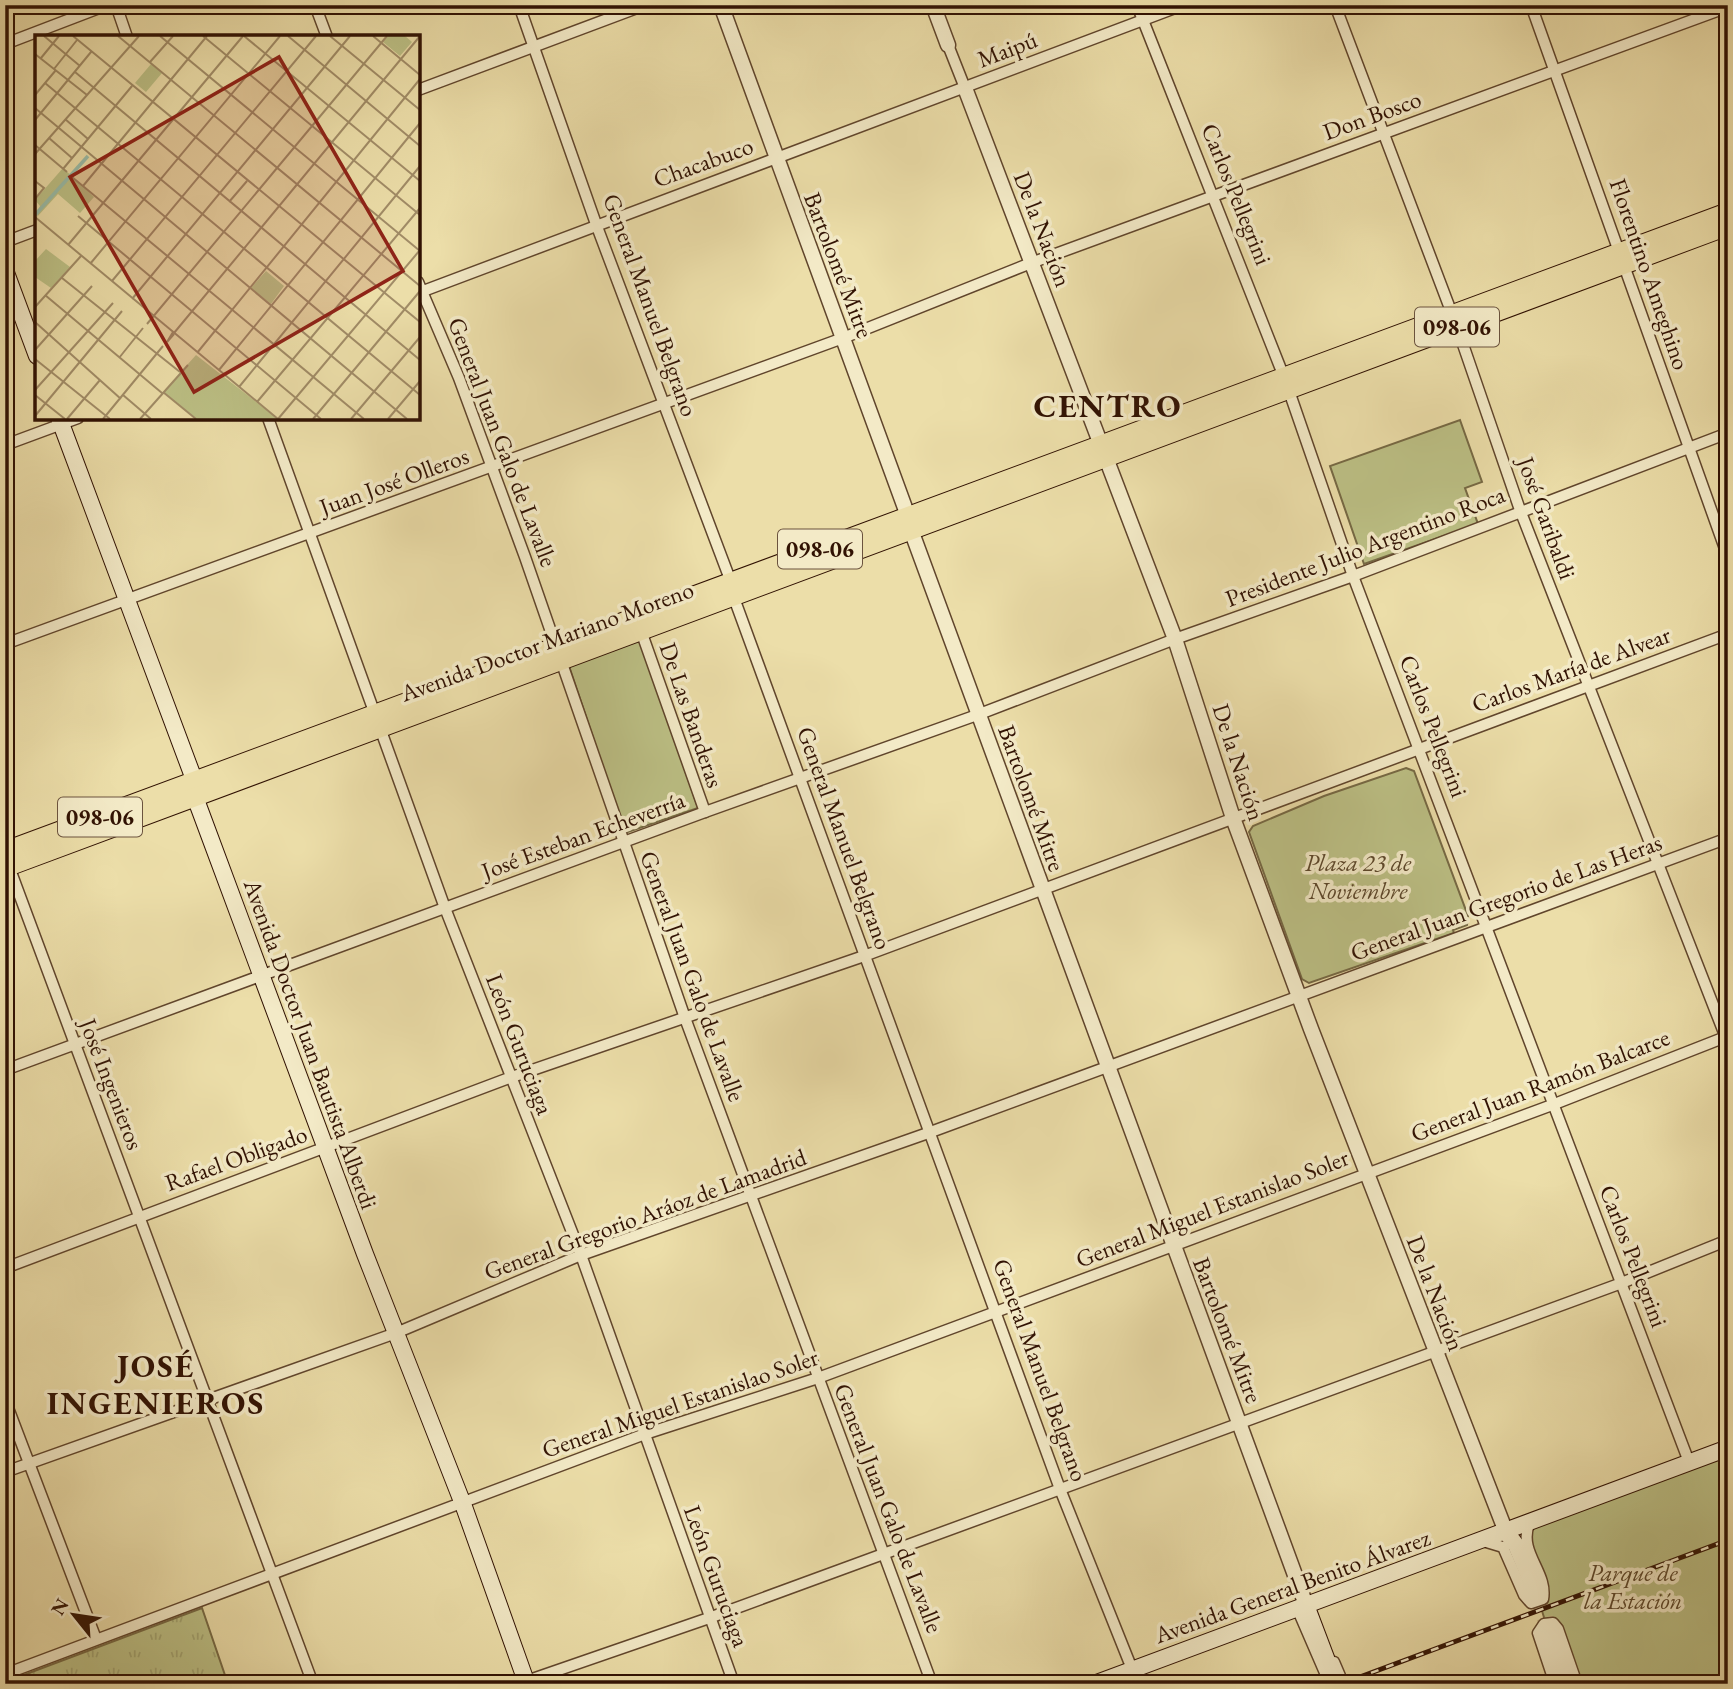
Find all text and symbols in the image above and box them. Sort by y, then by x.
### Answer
street label: Maipú [973,23,1042,75]
inset map [35,35,420,420]
street label: Don Bosco [1319,83,1425,147]
street label: Carlos Pellegrini [1195,119,1280,269]
street label: Chacabuco [649,130,757,194]
street label: De la Nación [1007,167,1079,291]
street label: Florentino Ameghino [1603,174,1697,374]
street label: Bartolomé Mitre [797,188,881,342]
street label: General Manuel Belgrano [596,189,706,421]
road number: 098-06 [1415,308,1499,346]
street label: General Juan Galo de Lavalle [441,313,565,571]
district label: CENTRO [1034,385,1182,427]
street label: Juan José Olleros [313,440,473,523]
street label: José Garibaldi [1510,451,1584,584]
street label: Presidente Julio Argentino Roca [1221,478,1510,614]
road number: 098-06 [778,530,862,568]
street label: Avenida Doctor Mariano Moreno [395,573,698,709]
street label: Carlos María de Alvear [1467,619,1675,719]
street label: De Las Banderas [653,638,731,792]
street label: Carlos Pellegrini [1393,650,1475,802]
street label: De la Nación [1206,700,1273,825]
street label: Bartolomé Mitre [991,721,1073,875]
street label: General Manuel Belgrano [790,722,900,954]
street label: José Esteban Echeverría [475,784,689,887]
road number: 098-06 [58,797,142,836]
street label: General Juan Gregorio de Las Heras [1346,826,1666,968]
street label: General Juan Galo de Lavalle [633,846,753,1106]
park label: Plaza 23 de Noviembre [1305,847,1412,906]
street label: Avenida Doctor Juan Bautista Alberdi [236,874,385,1213]
street label: León Guruciaga [479,969,561,1119]
street label: José Ingenieros [72,1012,151,1154]
street label: General Juan Ramón Balcarce [1406,1021,1674,1149]
street label: Rafael Obligado [161,1118,312,1198]
street label: General Gregorio Aráoz de Lamadrid [480,1141,811,1287]
street label: General Miguel Estanislao Soler [1071,1142,1353,1274]
street label: Carlos Pellegrini [1593,1180,1675,1332]
street label: De la Nación [1400,1231,1472,1355]
street label: Bartolomé Mitre [1186,1253,1270,1407]
street label: General Manuel Belgrano [986,1254,1096,1486]
street label: General Miguel Estanislao Soler [538,1341,822,1465]
district label: JOSÉ INGENIEROS [47,1345,265,1424]
street label: General Juan Galo de Lavalle [827,1379,951,1637]
street label: León Guruciaga [677,1501,757,1651]
street label: Avenida General Benito Álvarez [1149,1522,1434,1651]
park label: Parque de la Estación [1584,1557,1682,1616]
north arrow [38,1580,108,1650]
text: N [45,1593,75,1620]

